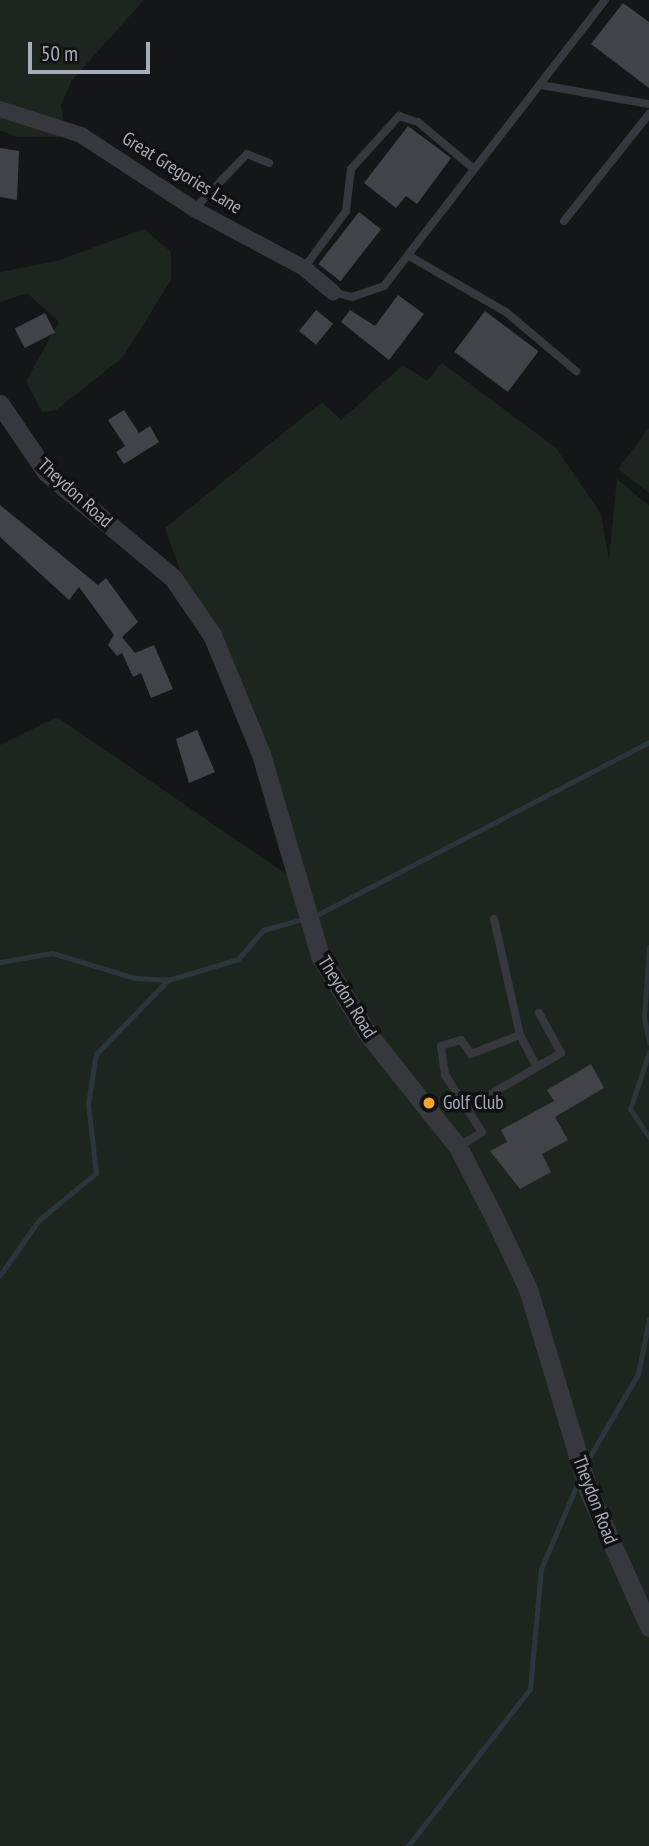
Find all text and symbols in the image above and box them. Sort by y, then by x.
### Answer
scale bar [32,28,154,72]
text: 50 m [41,40,78,67]
street label: Great Gregories Lane [118,127,246,219]
street label: Theydon Road [33,454,117,532]
street label: Theydon Road [313,952,381,1042]
place label: Golf Club [443,1092,504,1114]
marker: Golf Club [421,1095,437,1111]
street label: Theydon Road [568,1453,622,1547]

